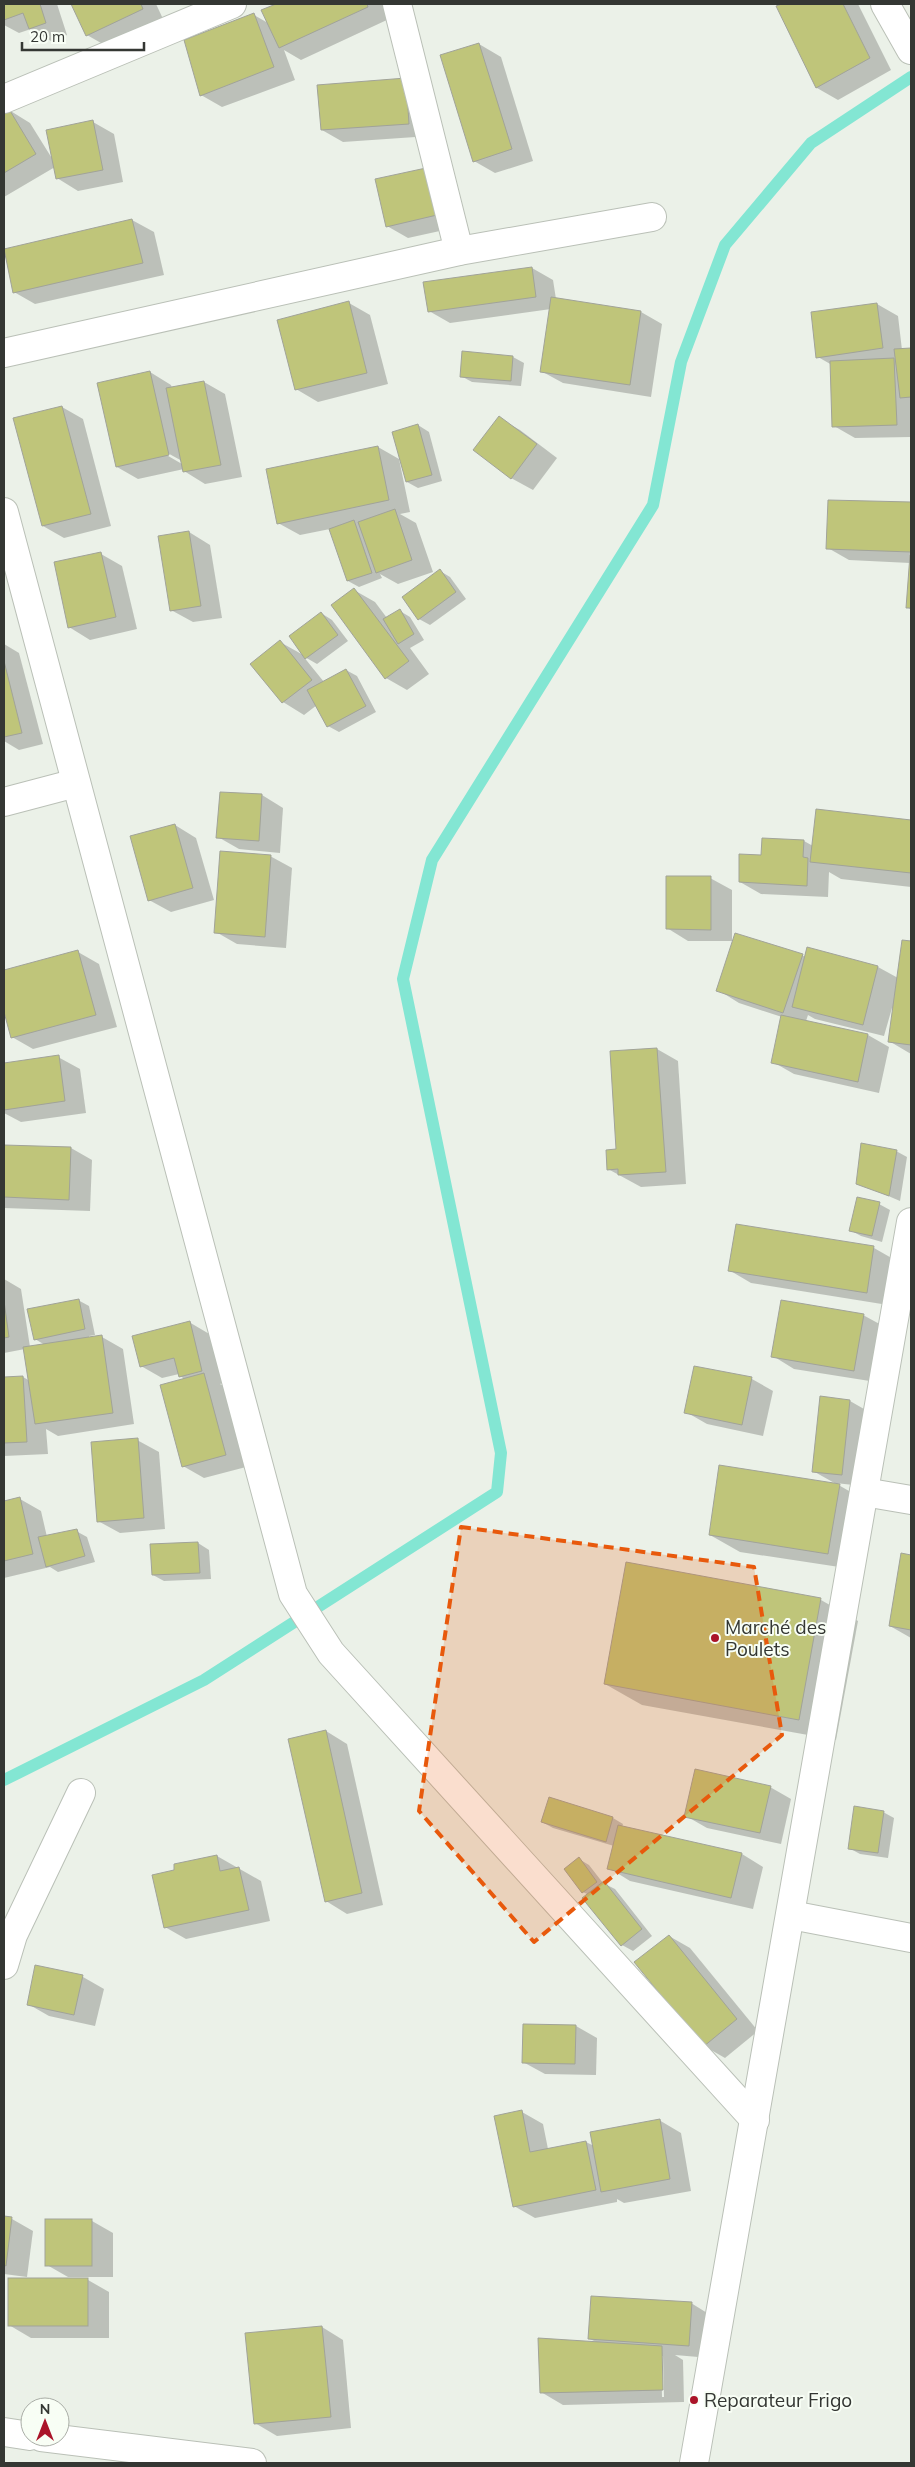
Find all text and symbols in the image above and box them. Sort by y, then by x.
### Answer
scale bar [22,20,145,52]
text: 20 m [30,27,65,46]
place label: Marché des Poulets [725,1615,826,1661]
marker: Marché des Poulets [709,1632,721,1644]
place label: Reparateur Frigo [704,2388,852,2412]
marker: Reparateur Frigo [688,2394,700,2406]
north arrow [20,2397,70,2447]
text: N [40,2400,50,2418]

